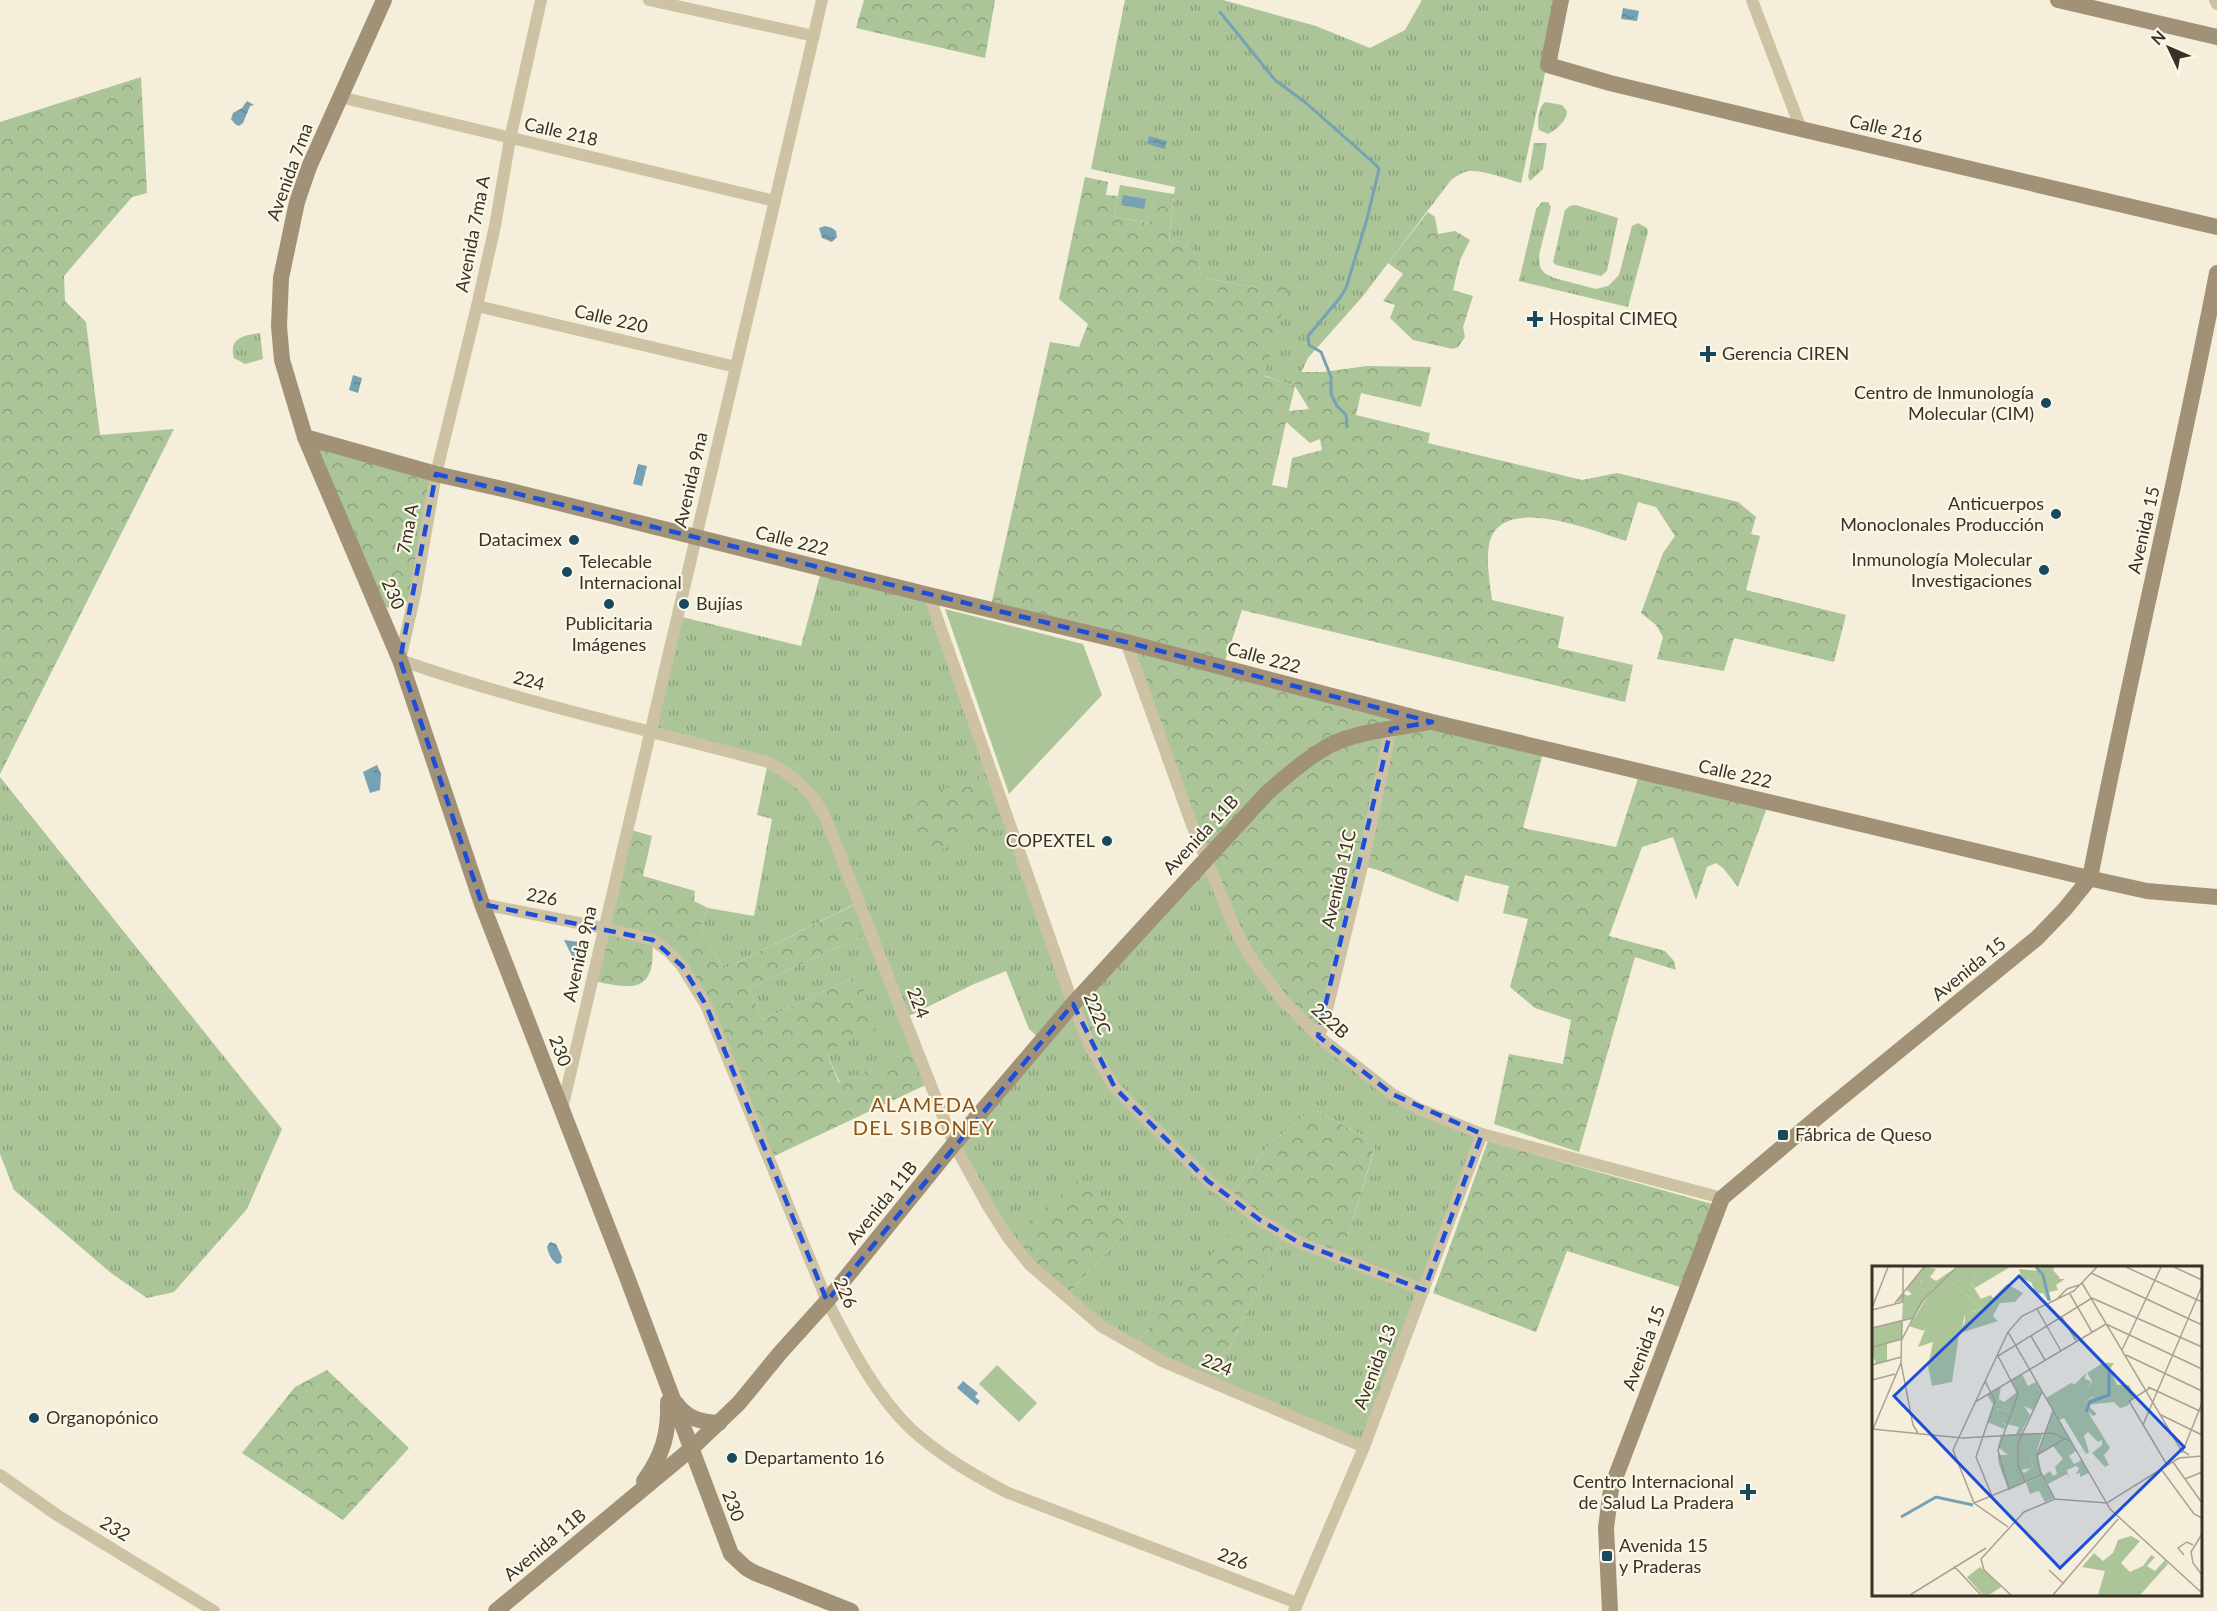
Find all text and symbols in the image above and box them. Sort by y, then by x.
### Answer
north arrow [2139,18,2199,78]
text: N [2147,26,2169,48]
street label: Calle 216 [1847,109,1925,147]
street label: Calle 218 [522,112,600,150]
street label: Avenida 7ma [261,120,317,223]
street label: Avenida 7ma A [450,173,494,294]
street label: Calle 220 [572,299,650,337]
place label: Hospital CIMEQ [1549,307,1678,329]
marker: Hospital CIMEQ [1526,310,1544,328]
place label: Gerencia CIREN [1722,342,1849,364]
marker: Gerencia CIREN [1699,345,1717,363]
place label: Centro de Inmunología Molecular (CIM) [1854,381,2034,424]
marker: Centro de Inmunología Molecular (CIM) [2039,396,2053,410]
street label: Avenida 9na [668,430,712,530]
street label: Avenida 15 [2122,484,2164,576]
place label: Anticuerpos Monoclonales Producción [1840,492,2044,535]
street label: 7ma A [392,501,422,556]
marker: Anticuerpos Monoclonales Producción [2049,507,2063,521]
street label: Calle 222 [753,520,831,560]
place label: Datacimex [478,528,562,550]
marker: Datacimex [567,533,581,547]
place label: Inmunología Molecular Investigaciones [1852,548,2032,591]
place label: Telecable Internacional [579,550,682,593]
marker: Inmunología Molecular Investigaciones [2037,563,2051,577]
marker: Telecable Internacional [560,565,574,579]
street label: 230 [378,575,410,612]
place label: Bujías [696,592,743,614]
marker: Publicitaria Imágenes [602,597,616,611]
marker: Bujías [677,597,691,611]
place label: Publicitaria Imágenes [565,612,653,655]
street label: Calle 222 [1225,637,1303,677]
street label: 224 [511,665,547,695]
street label: Calle 222 [1696,754,1774,792]
street label: Avenida 11B [1158,790,1243,879]
street label: Avenida 11C [1316,827,1360,930]
place label: COPEXTEL [1006,829,1095,851]
marker: COPEXTEL [1100,834,1114,848]
street label: 226 [525,882,560,910]
street label: Avenida 9na [557,904,601,1004]
street label: Avenida 15 [1927,932,2010,1005]
street label: 224 [903,984,935,1021]
street label: 222C [1080,989,1116,1038]
street label: 222B [1307,998,1354,1043]
street label: 230 [545,1032,577,1069]
district label: ALAMEDA DEL SIBONEY [853,1092,995,1139]
place label: Fábrica de Queso [1795,1123,1932,1145]
marker: Fábrica de Queso [1776,1128,1790,1142]
street label: Avenida 11B [841,1156,921,1248]
inset map [1872,1266,2202,1596]
street label: 226 [829,1274,862,1311]
street label: Avenida 15 [1617,1302,1669,1393]
street label: Avenida 13 [1348,1321,1400,1412]
street label: 224 [1199,1348,1236,1380]
place label: Organopónico [46,1406,158,1428]
marker: Organopónico [27,1411,41,1425]
place label: Departamento 16 [744,1446,884,1468]
marker: Departamento 16 [725,1451,739,1465]
place label: Centro Internacional de Salud La Pradera [1573,1470,1734,1513]
marker: Centro Internacional de Salud La Pradera [1739,1483,1757,1501]
street label: 230 [718,1487,750,1524]
street label: Avenida 11B [499,1503,590,1585]
street label: 232 [96,1511,135,1546]
place label: Avenida 15 y Praderas [1619,1534,1708,1577]
street label: 226 [1215,1542,1252,1574]
marker: Avenida 15 y Praderas [1600,1549,1614,1563]

